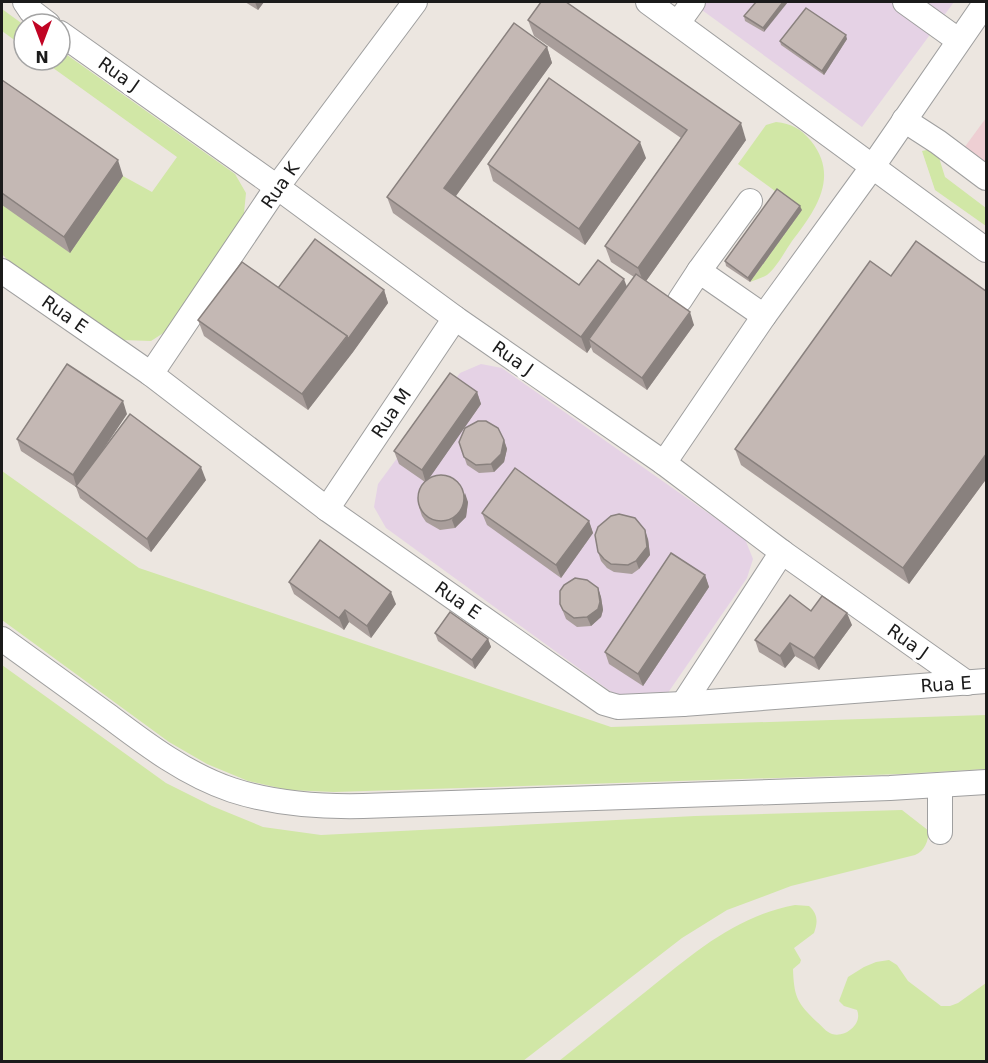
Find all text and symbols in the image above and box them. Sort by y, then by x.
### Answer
north arrow [12,12,72,72]
text: N [35,47,49,66]
street label: Rua J [94,52,144,96]
street label: Rua K [257,157,304,212]
street label: Rua E [38,291,92,337]
street label: Rua J [488,336,538,380]
street label: Rua M [367,384,415,442]
street label: Rua E [431,577,485,623]
street label: Rua J [883,619,933,663]
street label: Rua E [920,672,972,696]

